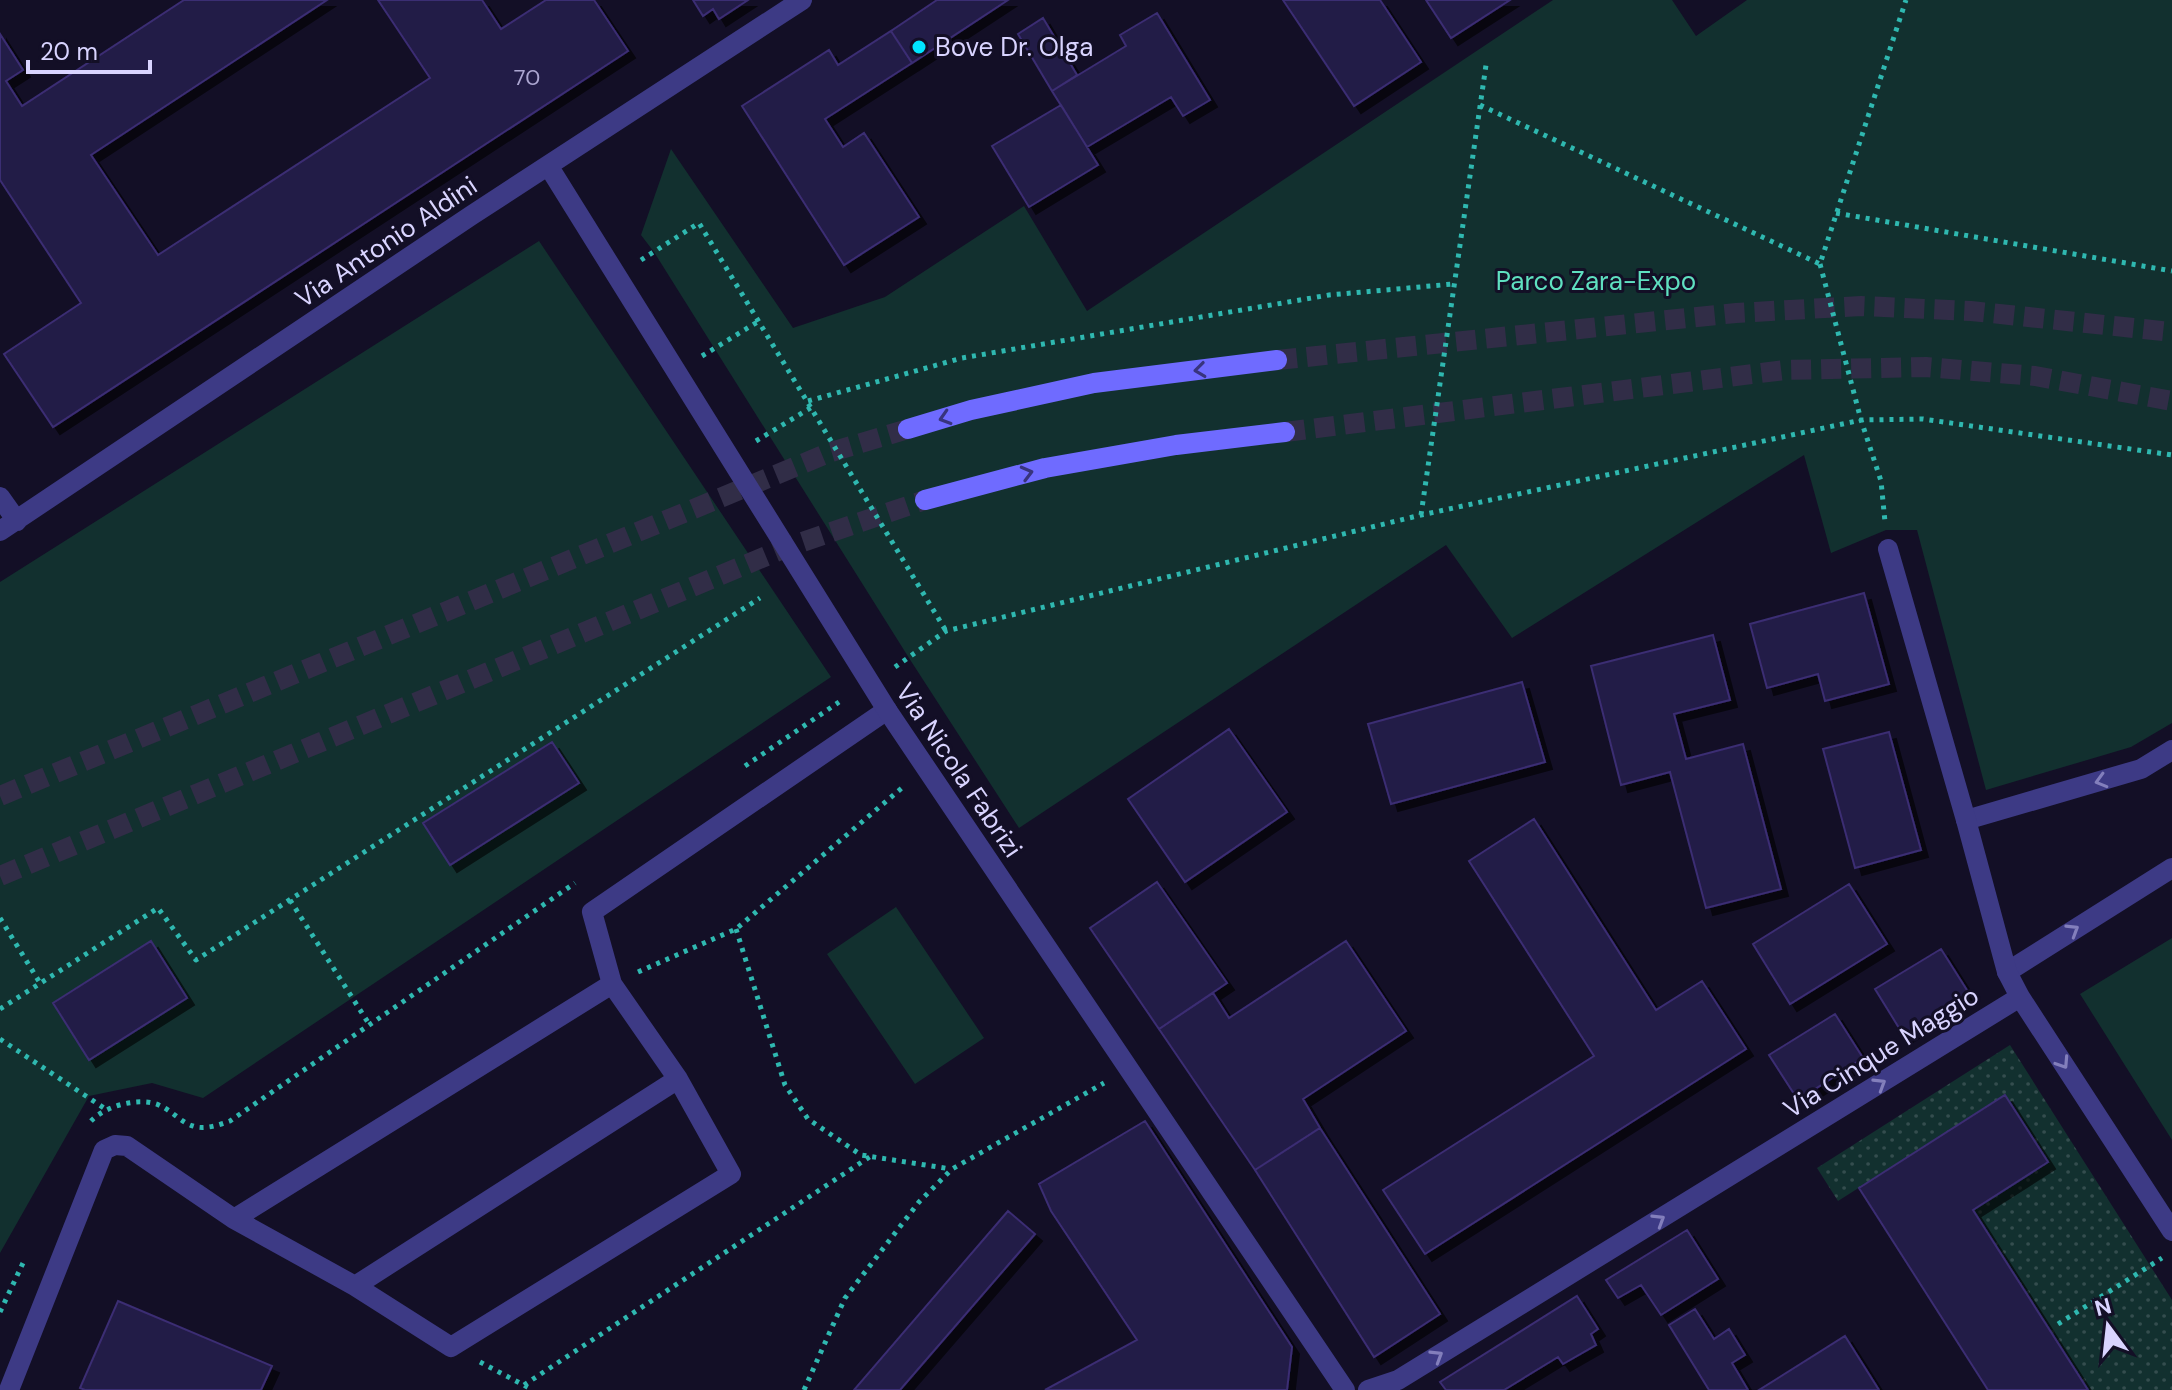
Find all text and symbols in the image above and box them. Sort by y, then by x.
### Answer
scale bar [28,24,150,74]
place label: Bove Dr. Olga [935,30,1093,64]
text: 20 m [40,36,98,67]
marker: Bove Dr. Olga [910,38,928,56]
house number: 70 [514,63,540,92]
street label: Via Antonio Aldini [288,169,484,315]
park label: Parco Zara-Expo [1496,264,1696,298]
one-way arrow [1193,361,1206,378]
one-way arrow [938,409,952,425]
one-way arrow [1020,466,1034,483]
street label: Via Nicola Fabrizi [888,676,1030,864]
one-way arrow [2095,771,2108,788]
one-way arrow [2064,924,2079,940]
street label: Via Cinque Maggio [1777,978,1985,1126]
one-way arrow [2053,1054,2068,1069]
one-way arrow [1871,1078,1886,1093]
one-way arrow [1650,1214,1665,1229]
north arrow [2068,1286,2148,1366]
text: N [2091,1291,2114,1323]
one-way arrow [1428,1350,1443,1365]

